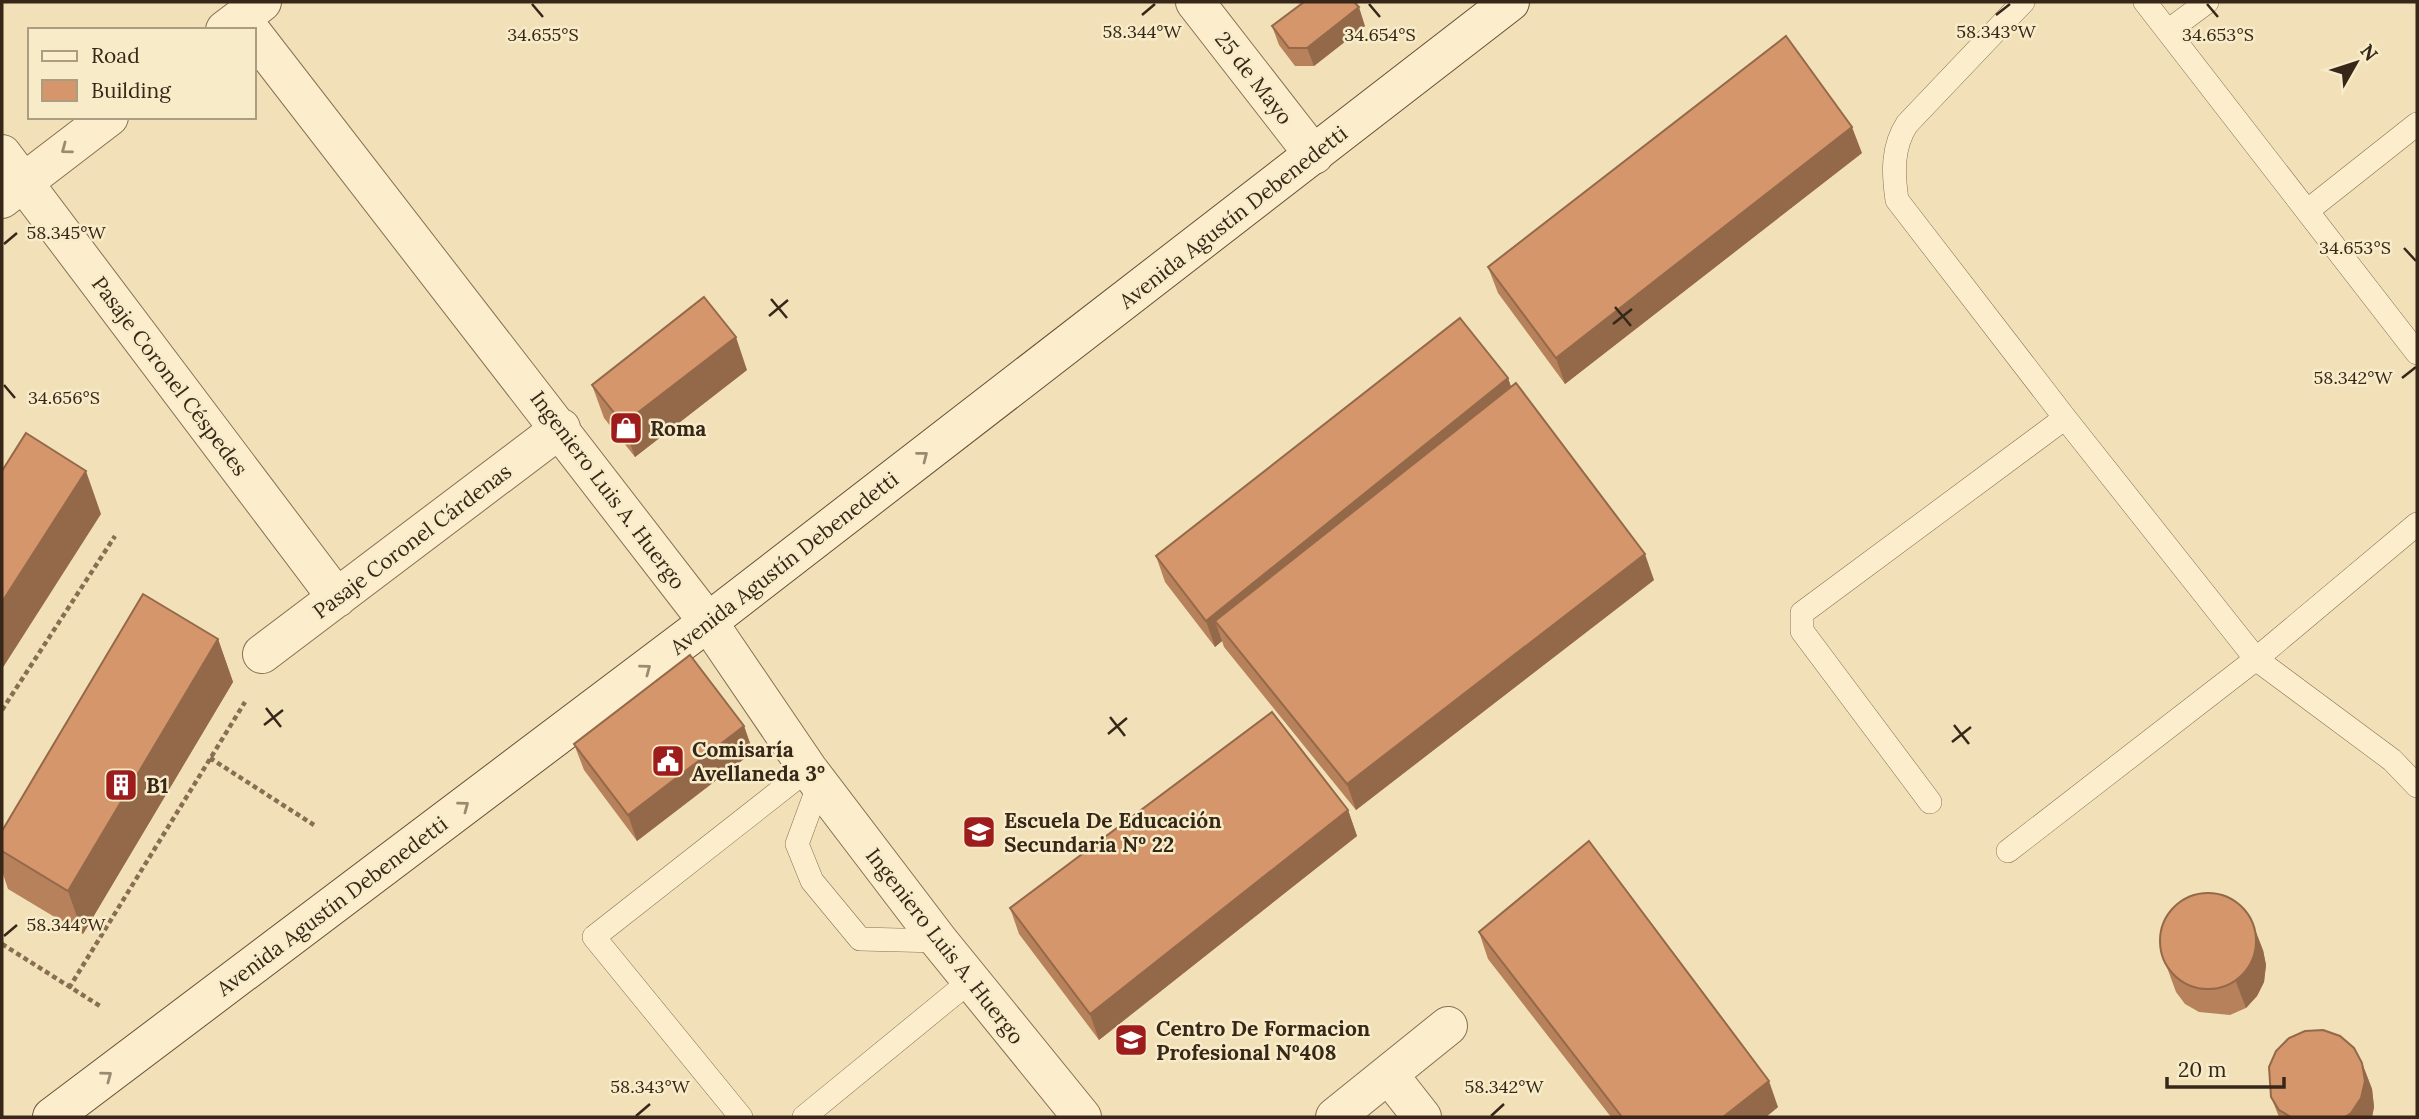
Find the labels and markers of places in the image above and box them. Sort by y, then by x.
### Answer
shop icon: Roma [607,409,645,447]
place label: Roma [650,415,706,442]
place label: Comisaría Avellaneda 3° [692,736,825,787]
public building icon: Comisaría Avellaneda 3° [649,742,687,780]
building icon: B1 [102,766,140,804]
place label: B1 [146,772,168,799]
place label: Escuela De Educación Secundaria Nº 22 [1004,807,1222,858]
school or university icon: Escuela De Educación Secundaria Nº 22 [960,813,998,851]
place label: Centro De Formacion Profesional Nº408 [1156,1015,1370,1066]
school or university icon: Centro De Formacion Profesional Nº408 [1112,1021,1150,1059]

